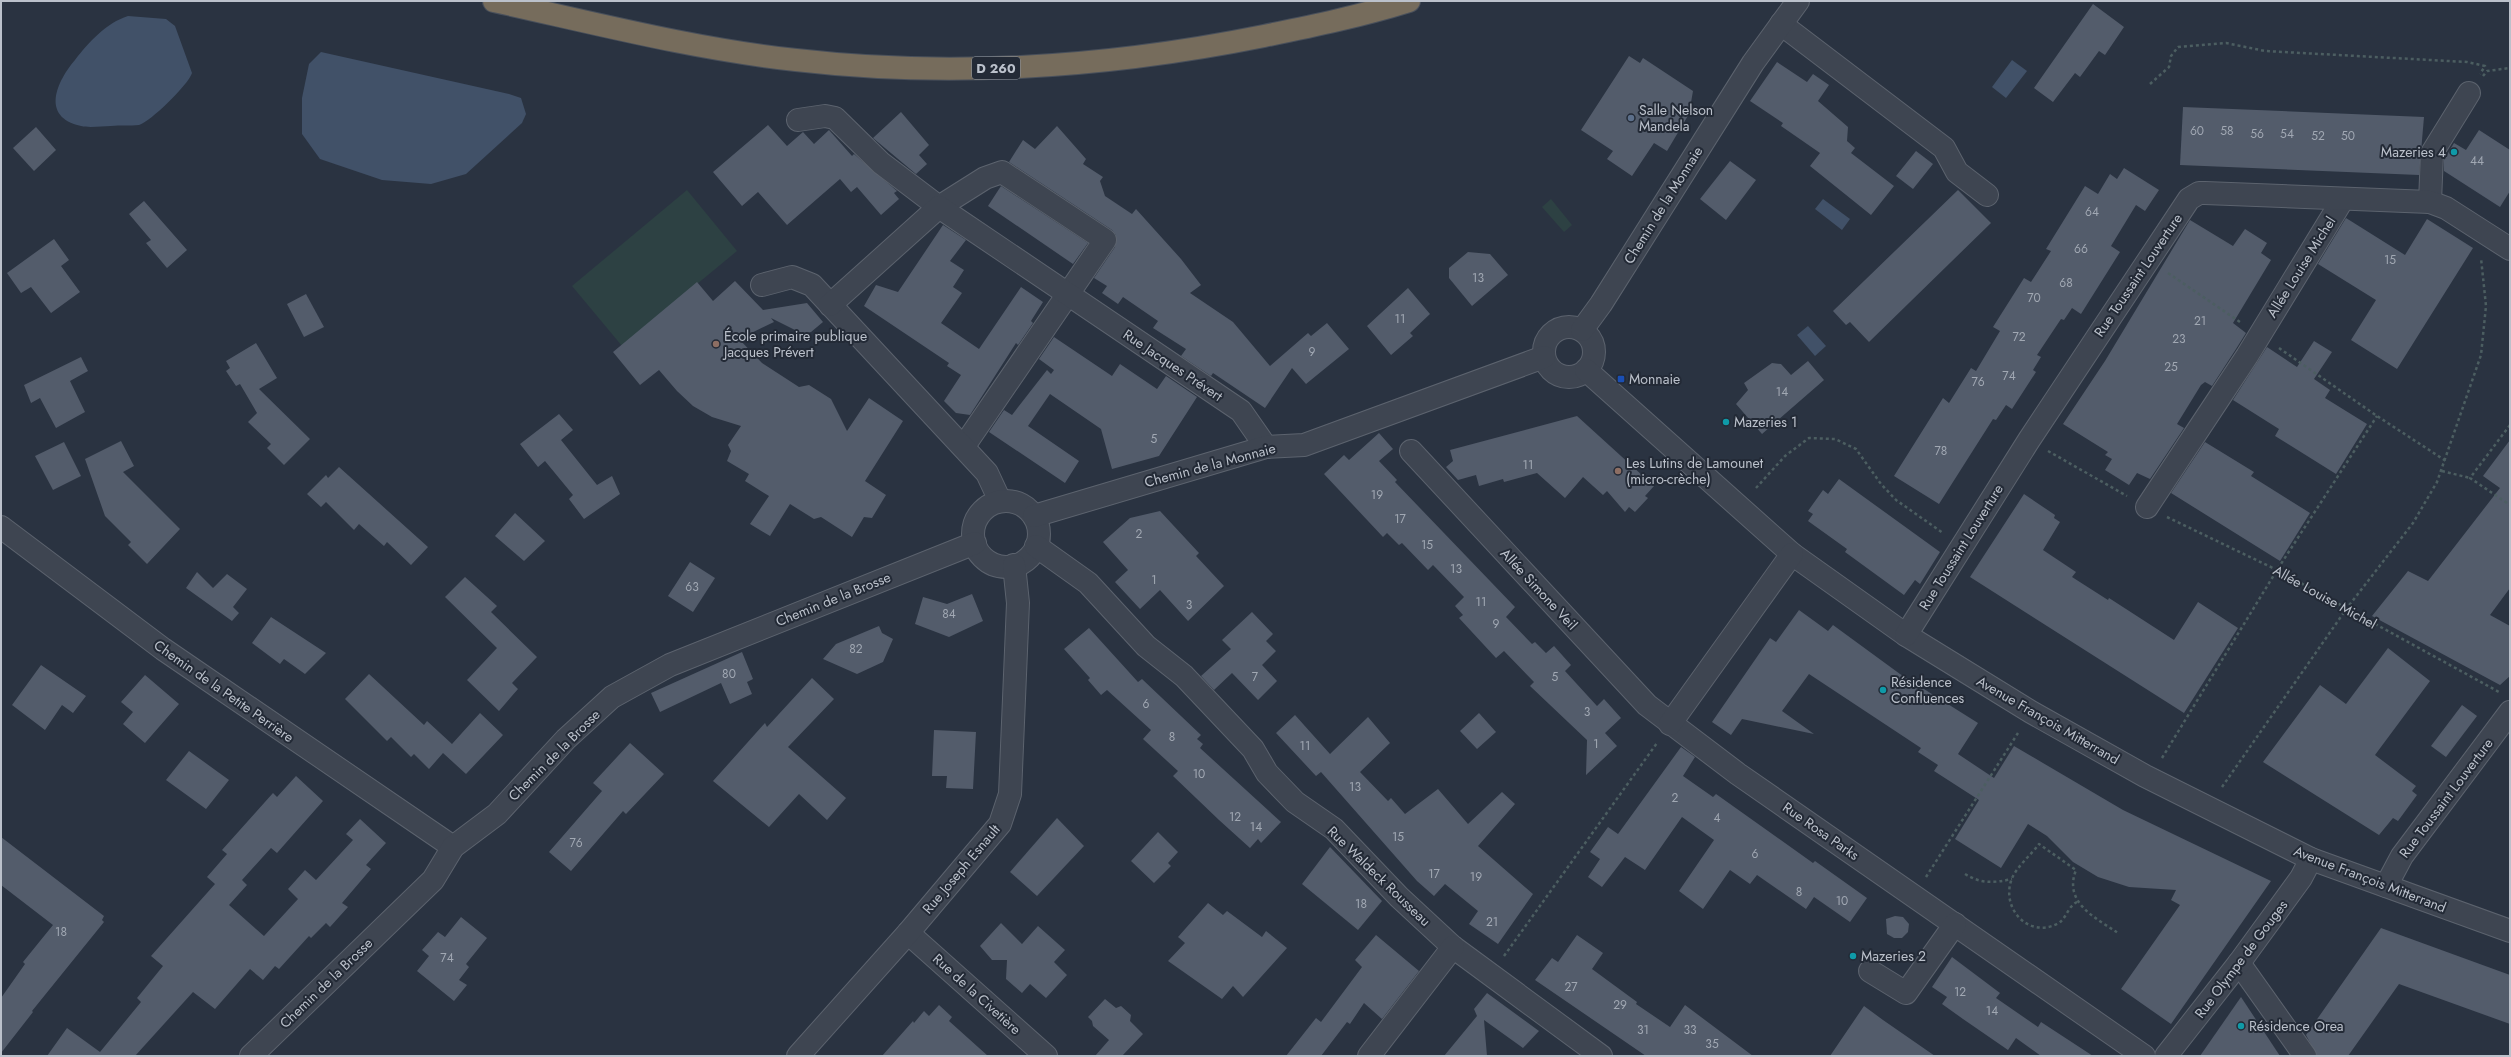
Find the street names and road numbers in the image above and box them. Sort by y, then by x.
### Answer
road number: D 260 [972,57,1020,79]
street label: Chemin de la Monnaie [1619,142,1707,268]
street label: Rue Toussaint Louverture [2089,209,2187,341]
street label: Allée Louise Michel [2262,213,2340,321]
street label: Rue Jacques Prévert [1119,324,1227,406]
street label: Chemin de la Monnaie [1142,438,1278,492]
street label: Rue Toussaint Louverture [1914,480,2008,614]
street label: Allée Simone Veil [1496,544,1582,634]
street label: Allée Louise Michel [2270,560,2380,634]
street label: Chemin de la Brosse [773,567,893,631]
street label: Chemin de la Petite Perrière [150,635,298,747]
street label: Avenue François Mitterrand [1973,671,2123,769]
street label: Chemin de la Brosse [504,705,604,805]
street label: Rue Toussaint Louverture [2394,734,2498,862]
street label: Rue Rosa Parks [1779,797,1864,865]
street label: Rue Joseph Esnault [918,819,1005,918]
street label: Rue Waldeck Rousseau [1323,821,1435,931]
street label: Avenue François Mitterrand [2291,841,2449,917]
street label: Rue Olympe de Gouges [2190,895,2292,1022]
street label: Chemin de la Brosse [275,933,377,1033]
street label: Rue de la Civetière [928,949,1026,1039]

